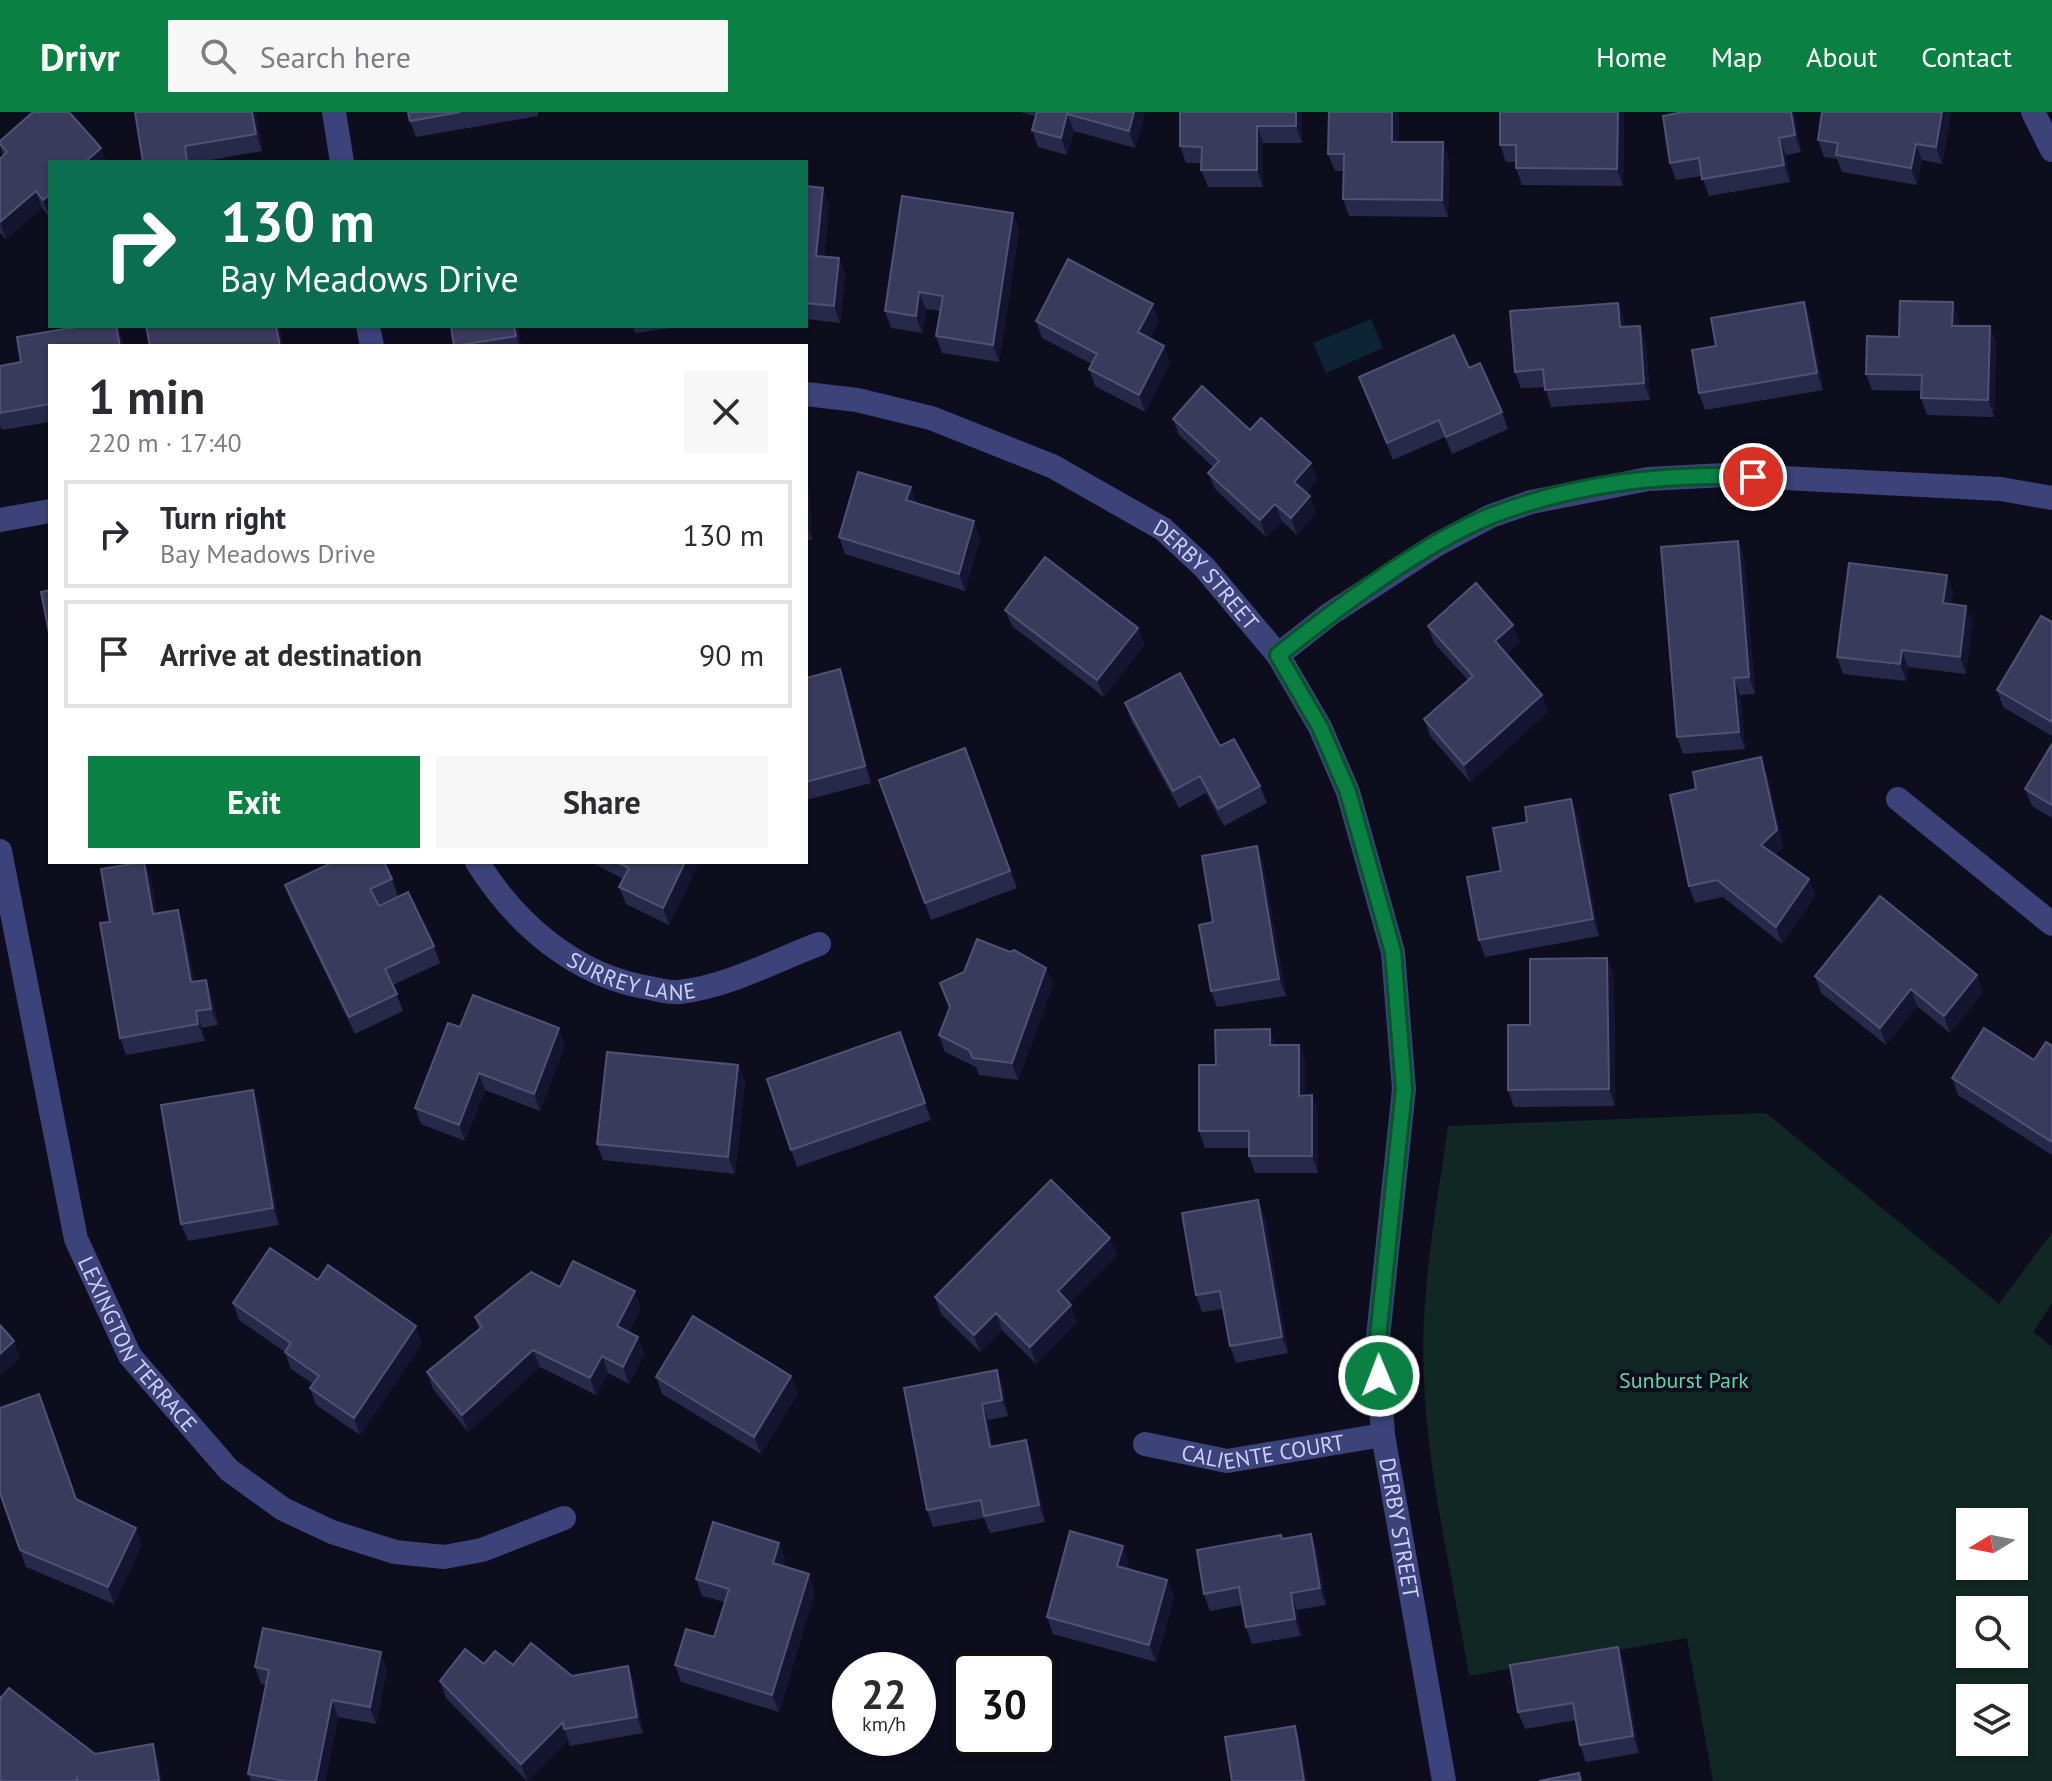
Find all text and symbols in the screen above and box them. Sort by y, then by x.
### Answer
search box [168,20,728,92]
text: Drivr [40,32,120,81]
icon: search [196,34,240,78]
text: Search here [260,37,411,76]
text: Home [1596,38,1667,75]
text: Map [1711,38,1762,75]
text: About [1806,38,1877,75]
text: Contact [1921,38,2012,75]
text: 130 m [220,185,375,257]
icon: right [88,192,192,296]
text: Bay Meadows Drive [220,255,519,302]
text: 1 min [88,365,205,427]
button: close [684,370,768,454]
text: 220 m · 17:40 [88,426,242,459]
pin [1719,443,1787,511]
icon: arrive [1731,455,1775,499]
text: Turn right [160,498,286,537]
icon: right [92,512,136,556]
street label: DERBY STREET [1149,513,1265,636]
text: 130 m [683,515,764,554]
text: Bay Meadows Drive [160,537,376,570]
icon: arrive [92,632,136,676]
text: Arrive at destination [160,635,422,674]
text: 90 m [699,635,764,674]
button: Exit [88,756,420,848]
button: Share [436,756,768,848]
street label: SURREY LANE [562,945,698,1006]
street label: LEXINGTON TERRACE [72,1252,203,1437]
position arrow [1337,1334,1421,1418]
park label: Sunburst Park [1619,1366,1749,1394]
street label: CALIENTE COURT [1179,1428,1346,1475]
street label: DERBY STREET [1373,1455,1426,1601]
north arrow [1956,1508,2028,1580]
map controls [1956,1508,2028,1756]
button: search [1956,1596,2028,1668]
speed limit sign: 30 [952,1652,1056,1756]
text: 22 [861,1668,907,1720]
button: layers [1956,1684,2028,1756]
text: km/h [862,1711,906,1737]

